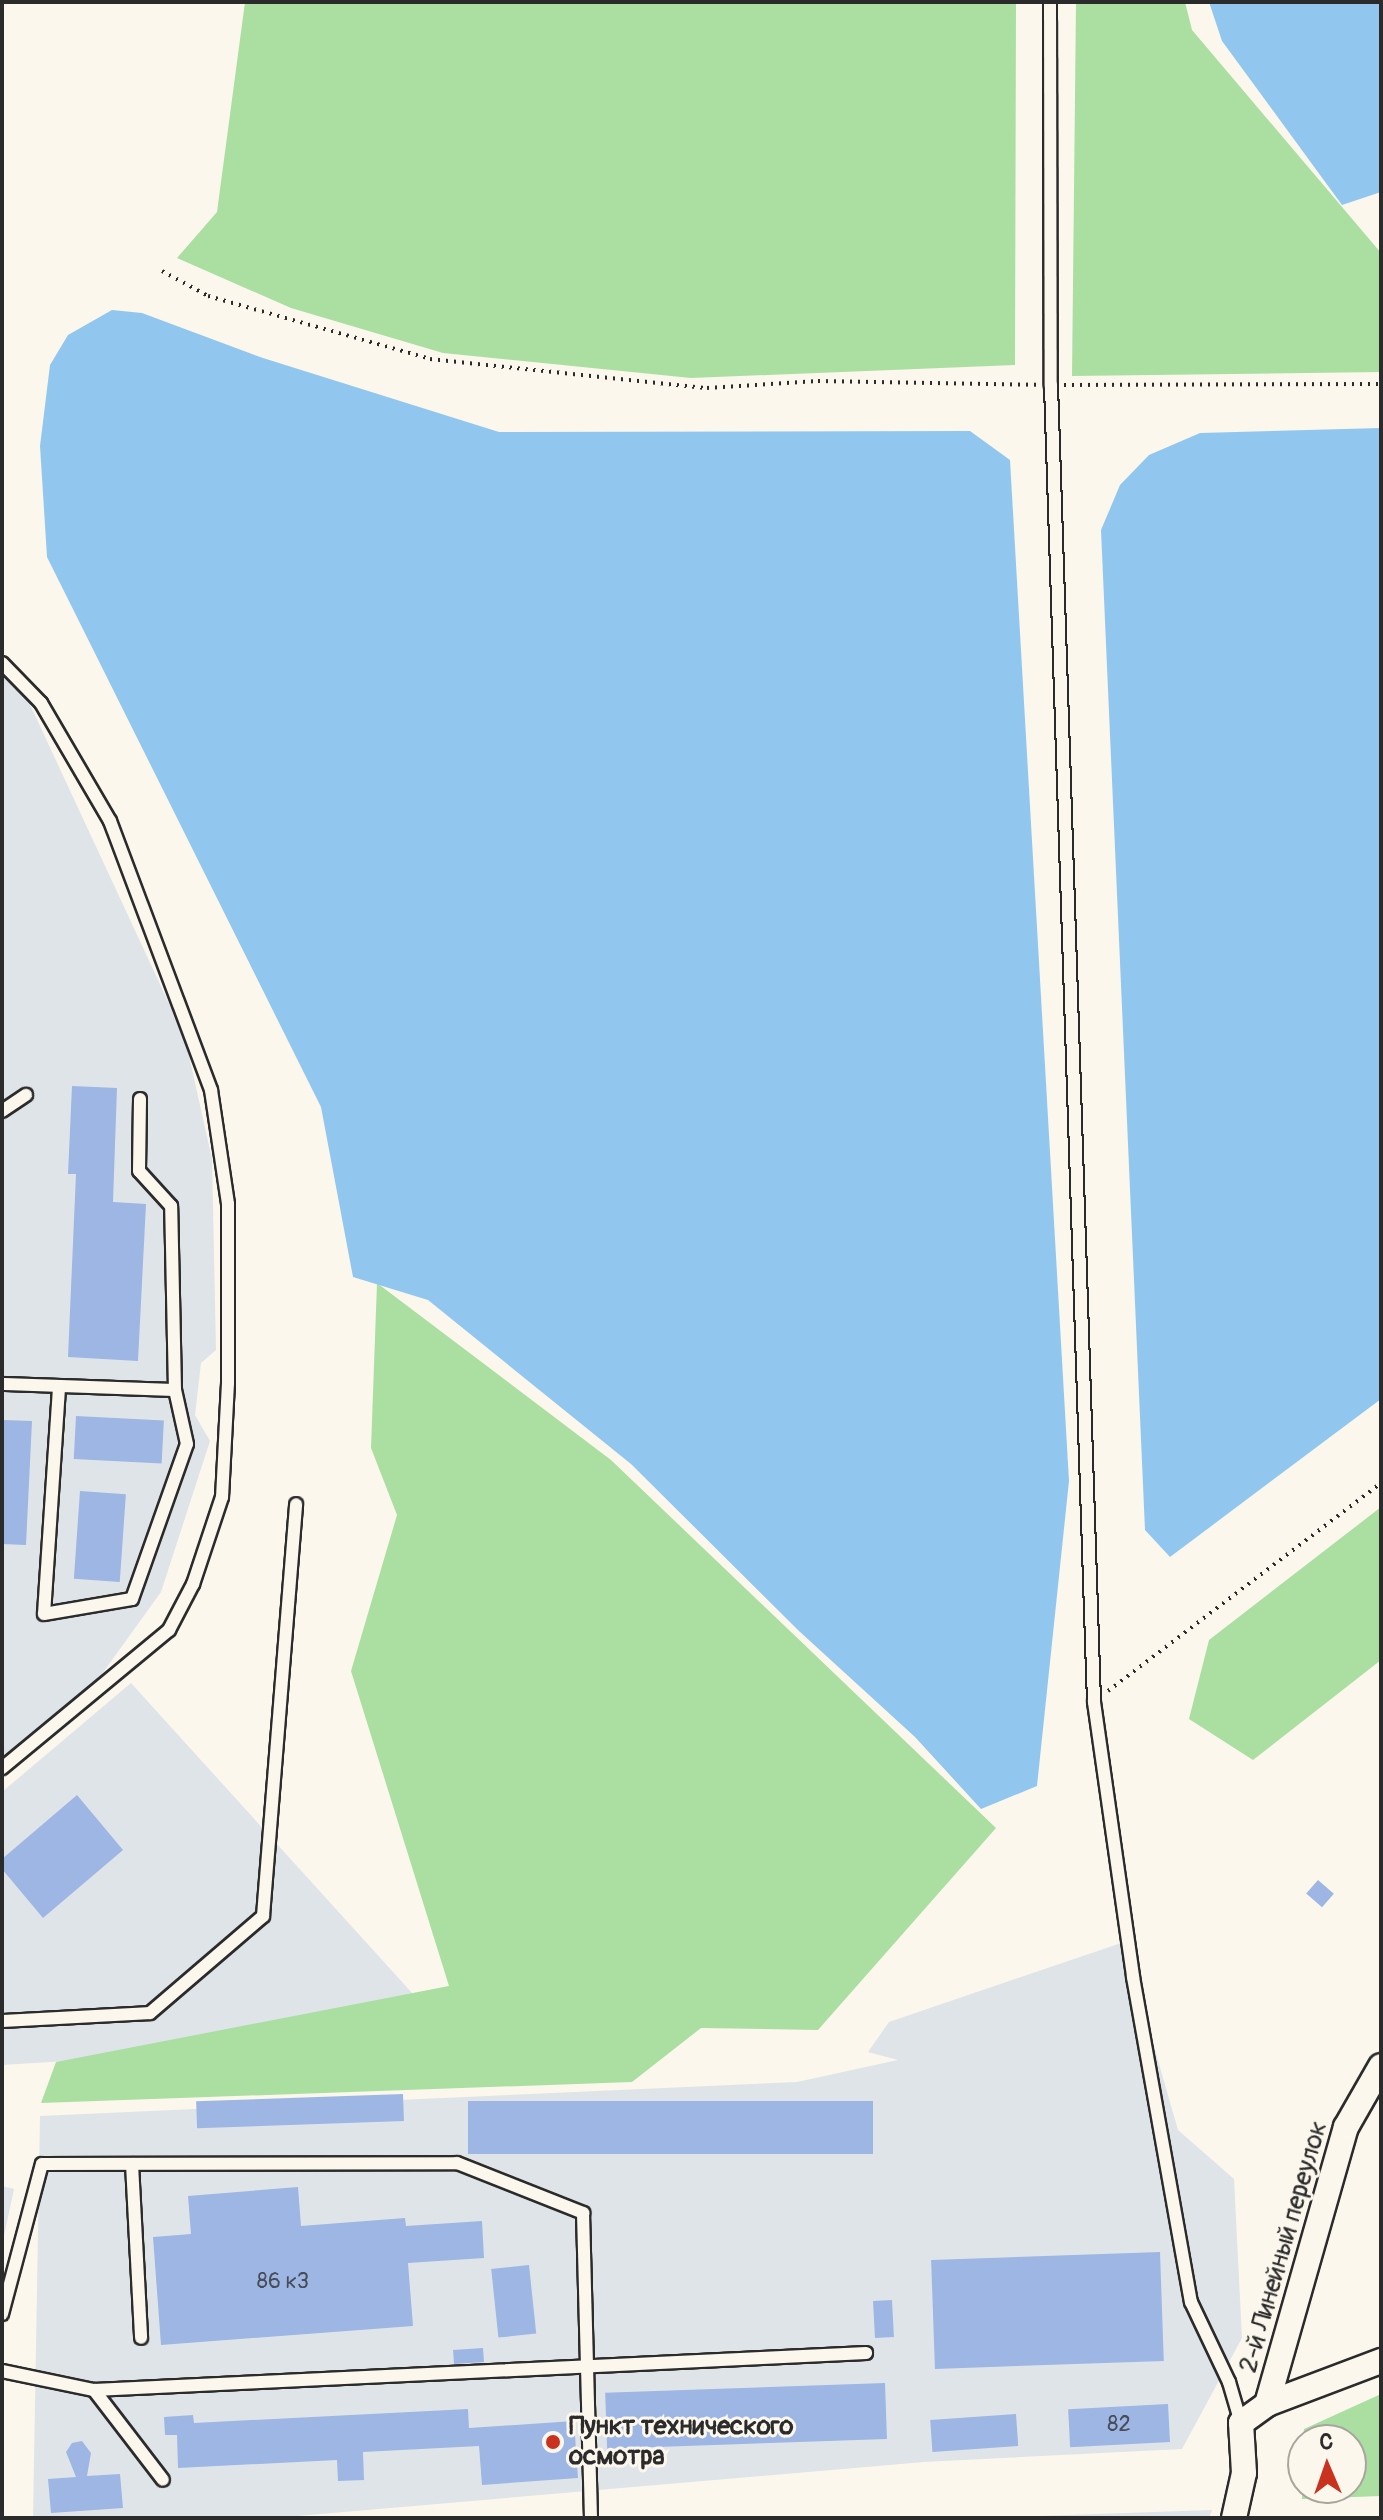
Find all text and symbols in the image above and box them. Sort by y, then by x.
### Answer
street label: 2-й Линейный переулок [1233,2118,1335,2376]
house number: 86 к3 [257,2269,309,2295]
place label: Пункт технического осмотра [569,2411,794,2472]
house number: 82 [1107,2412,1131,2438]
north arrow [1287,2424,1367,2504]
text: С [1319,2428,1333,2456]
marker: Пункт технического осмотра [544,2433,562,2451]

